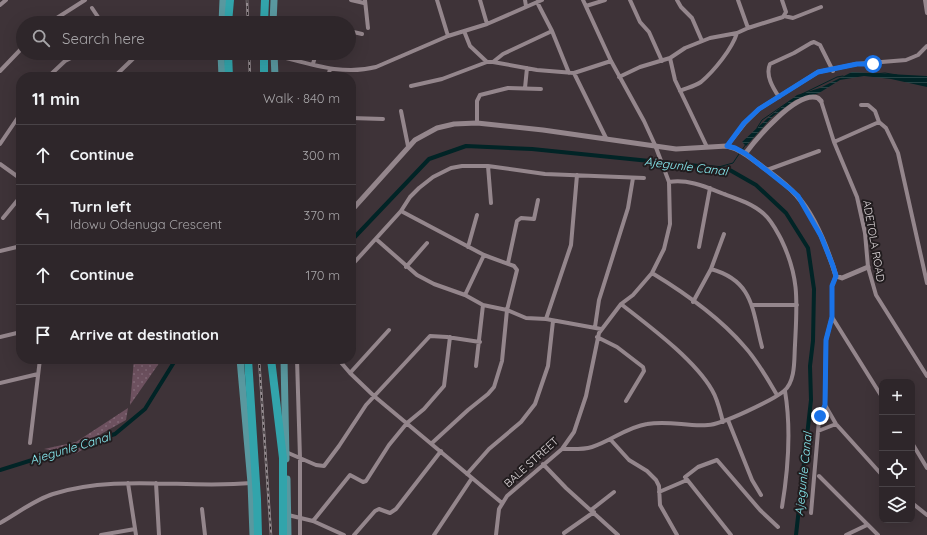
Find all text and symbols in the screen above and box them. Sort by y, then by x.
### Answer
search box [16,16,356,60]
icon: search [30,27,52,49]
text: Search here [62,29,145,48]
route start [864,55,882,73]
text: 11 min [32,88,80,109]
text: Walk · 840 m [263,90,340,106]
icon: ahead [32,144,54,166]
text: Continue [70,145,134,164]
text: 300 m [302,147,340,163]
water label: Ajegunle Canal [644,153,730,179]
text: Turn left [70,197,132,216]
street label: ADETOLA ROAD [860,199,888,283]
icon: left [32,204,54,226]
text: 370 m [303,207,340,223]
text: Idowu Odenuga Crescent [70,216,222,232]
icon: ahead [32,264,54,286]
text: Continue [70,265,134,284]
text: 170 m [305,267,340,283]
icon: arrive [32,324,54,346]
text: Arrive at destination [70,325,219,344]
map controls [879,379,915,523]
button: + [879,379,915,415]
route end [811,407,829,425]
button: − [879,415,915,451]
water label: Ajegunle Canal [28,428,113,467]
water label: Ajegunle Canal [791,430,815,516]
street label: BALE STREET [501,434,561,490]
button: locate [879,451,915,487]
button: layers [879,487,915,523]

